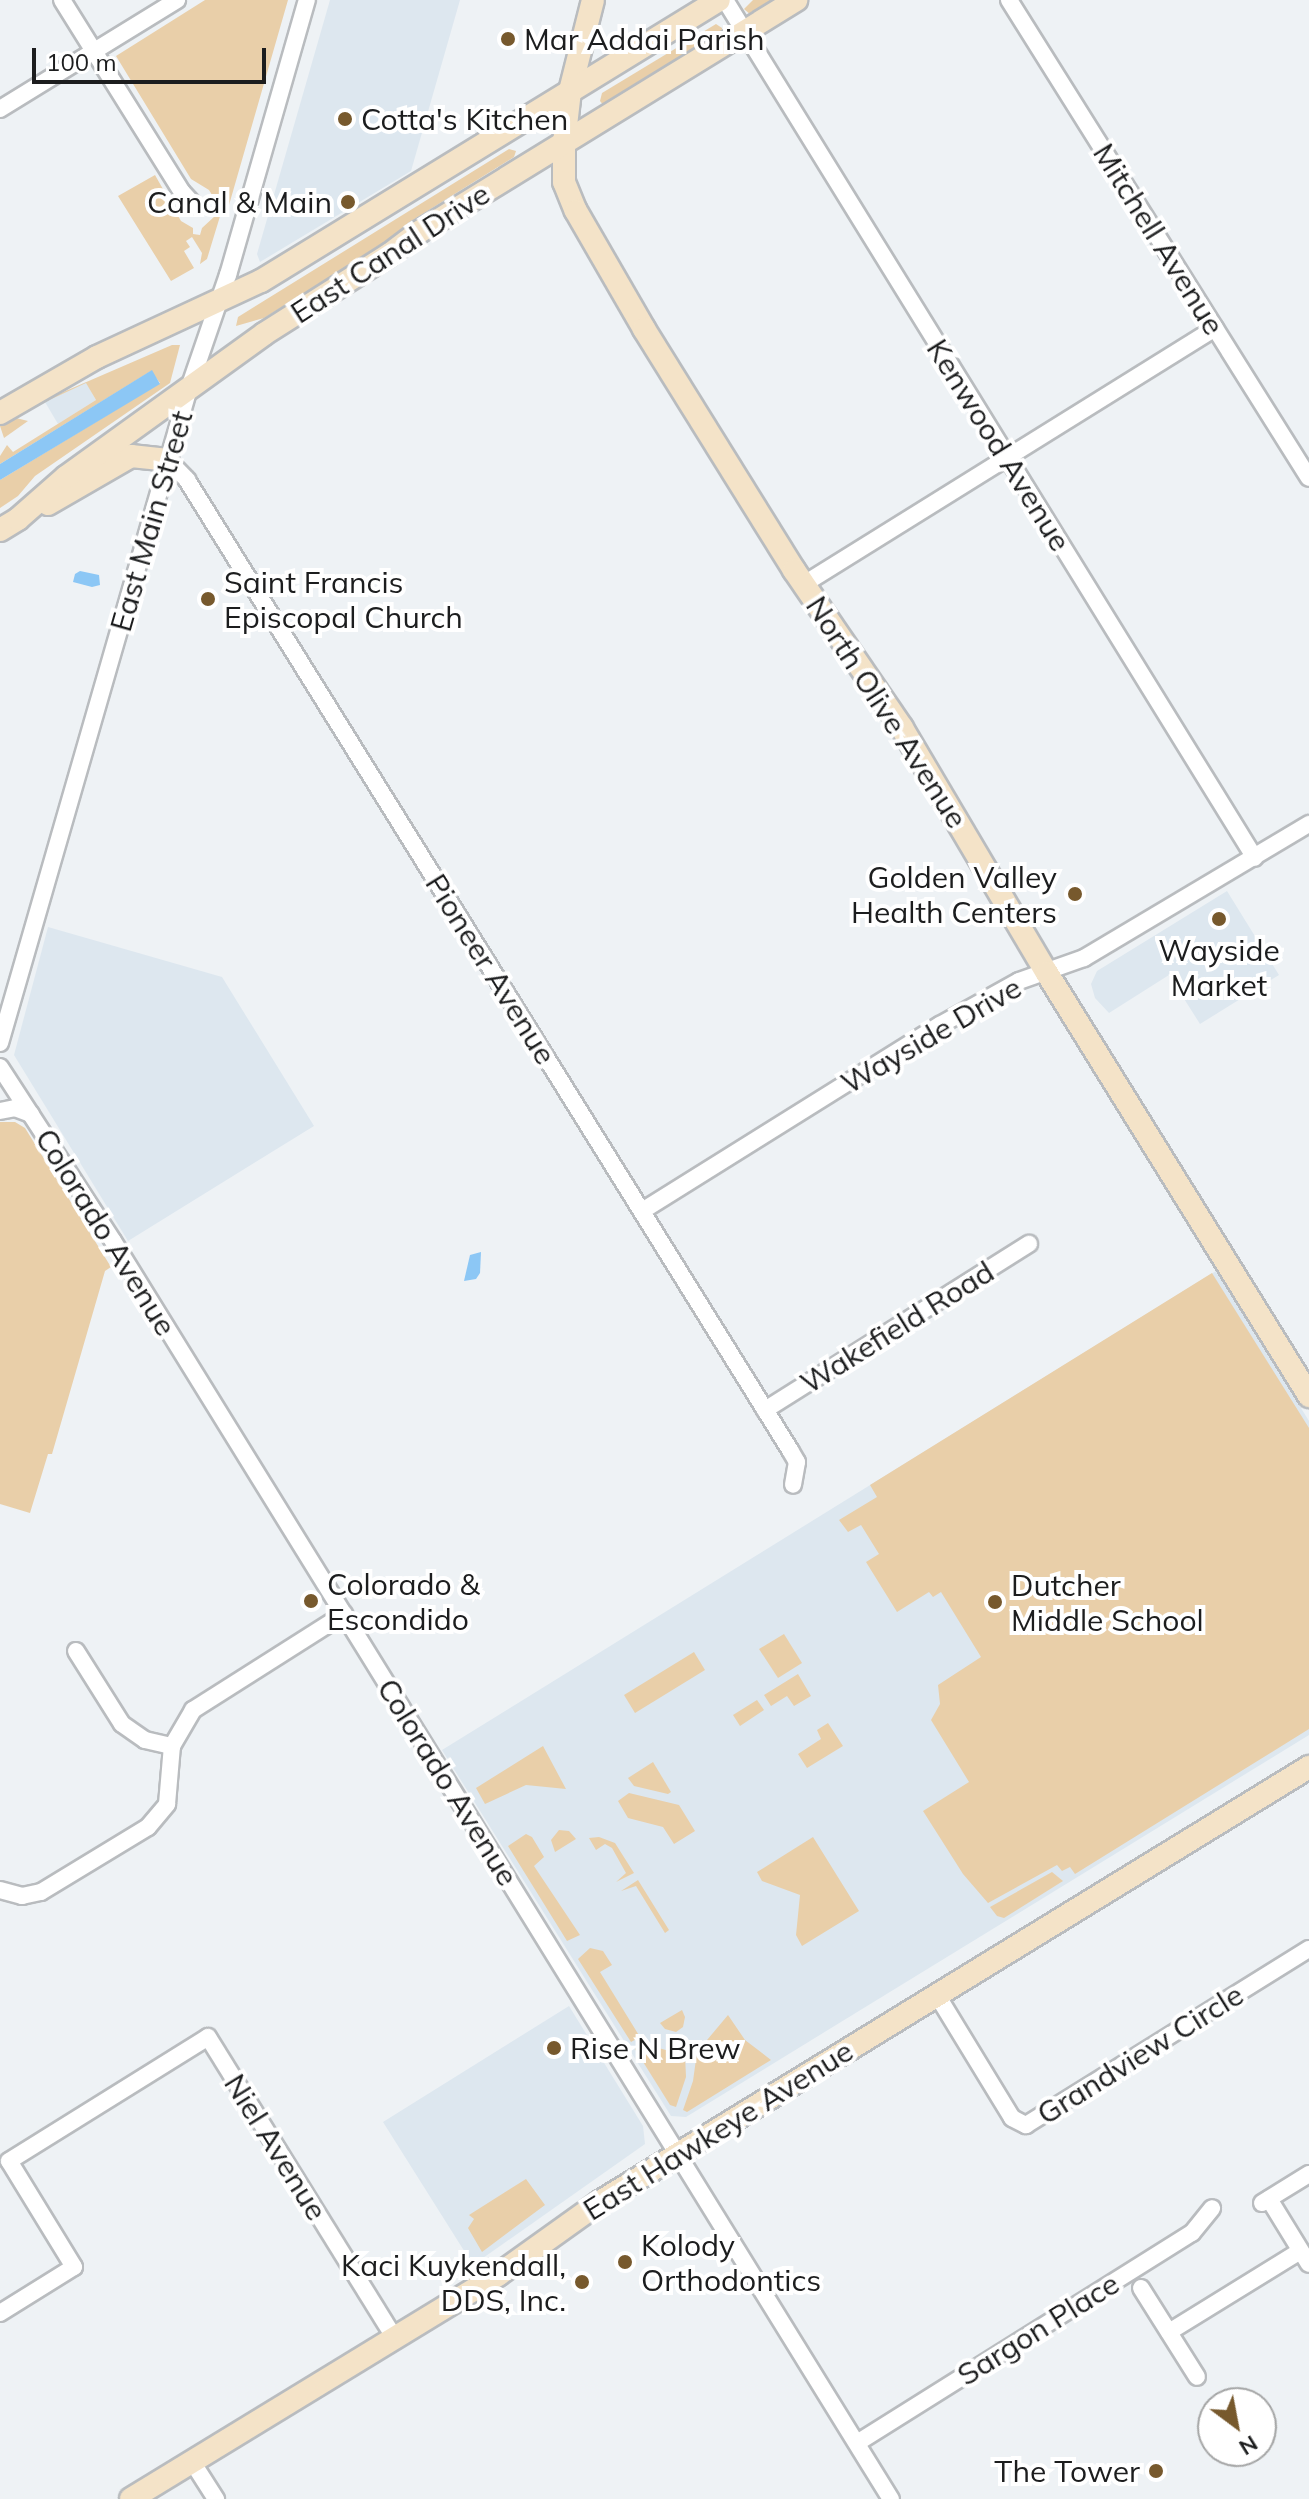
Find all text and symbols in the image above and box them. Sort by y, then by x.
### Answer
place label: Mar Addai Parish [524,21,765,57]
marker: Mar Addai Parish [499,30,517,48]
scale bar [36,32,270,82]
text: 100 m [46,47,117,77]
place label: Cotta's Kitchen [361,101,568,137]
marker: Cotta's Kitchen [336,110,354,128]
street label: Mitchell Avenue [1086,137,1232,341]
street label: East Canal Drive [284,175,496,331]
place label: Canal & Main [147,184,332,220]
marker: Canal & Main [339,193,357,211]
street label: Kenwood Avenue [919,332,1079,558]
street label: East Main Street [102,407,200,635]
place label: Saint Francis Episcopal Church [224,564,463,634]
street label: North Olive Avenue [799,589,975,835]
marker: Saint Francis Episcopal Church [199,590,217,608]
place label: Golden Valley Health Centers [851,859,1057,930]
street label: Pioneer Avenue [418,867,564,1071]
marker: Golden Valley Health Centers [1064,883,1086,905]
marker: Wayside Market [1210,910,1228,928]
place label: Wayside Market [1158,932,1280,1002]
street label: Wayside Drive [835,969,1027,1101]
street label: Colorado Avenue [28,1122,184,1342]
street label: Wakefield Road [794,1253,1000,1401]
place label: Colorado & Escondido [327,1566,480,1636]
place label: Dutcher Middle School [1011,1567,1204,1638]
marker: Colorado & Escondido [302,1592,320,1610]
marker: Dutcher Middle School [986,1593,1004,1611]
street label: Colorado Avenue [370,1672,526,1892]
street label: Grandview Circle [1030,1976,1250,2132]
place label: Rise N Brew [570,2030,740,2066]
street label: East Hawkeye Avenue [577,2032,859,2228]
marker: Rise N Brew [545,2039,563,2057]
street label: Niel Avenue [217,2067,335,2227]
place label: Kolody Orthodontics [641,2227,821,2298]
place label: Kaci Kuykendall, DDS, Inc. [341,2247,566,2318]
marker: Kolody Orthodontics [616,2253,634,2271]
street label: Sargon Place [951,2265,1125,2393]
marker: Kaci Kuykendall, DDS, Inc. [573,2273,591,2291]
north arrow [1197,2387,1277,2467]
text: N [1234,2429,1263,2462]
place label: The Tower [994,2453,1140,2489]
marker: The Tower [1147,2462,1165,2480]

